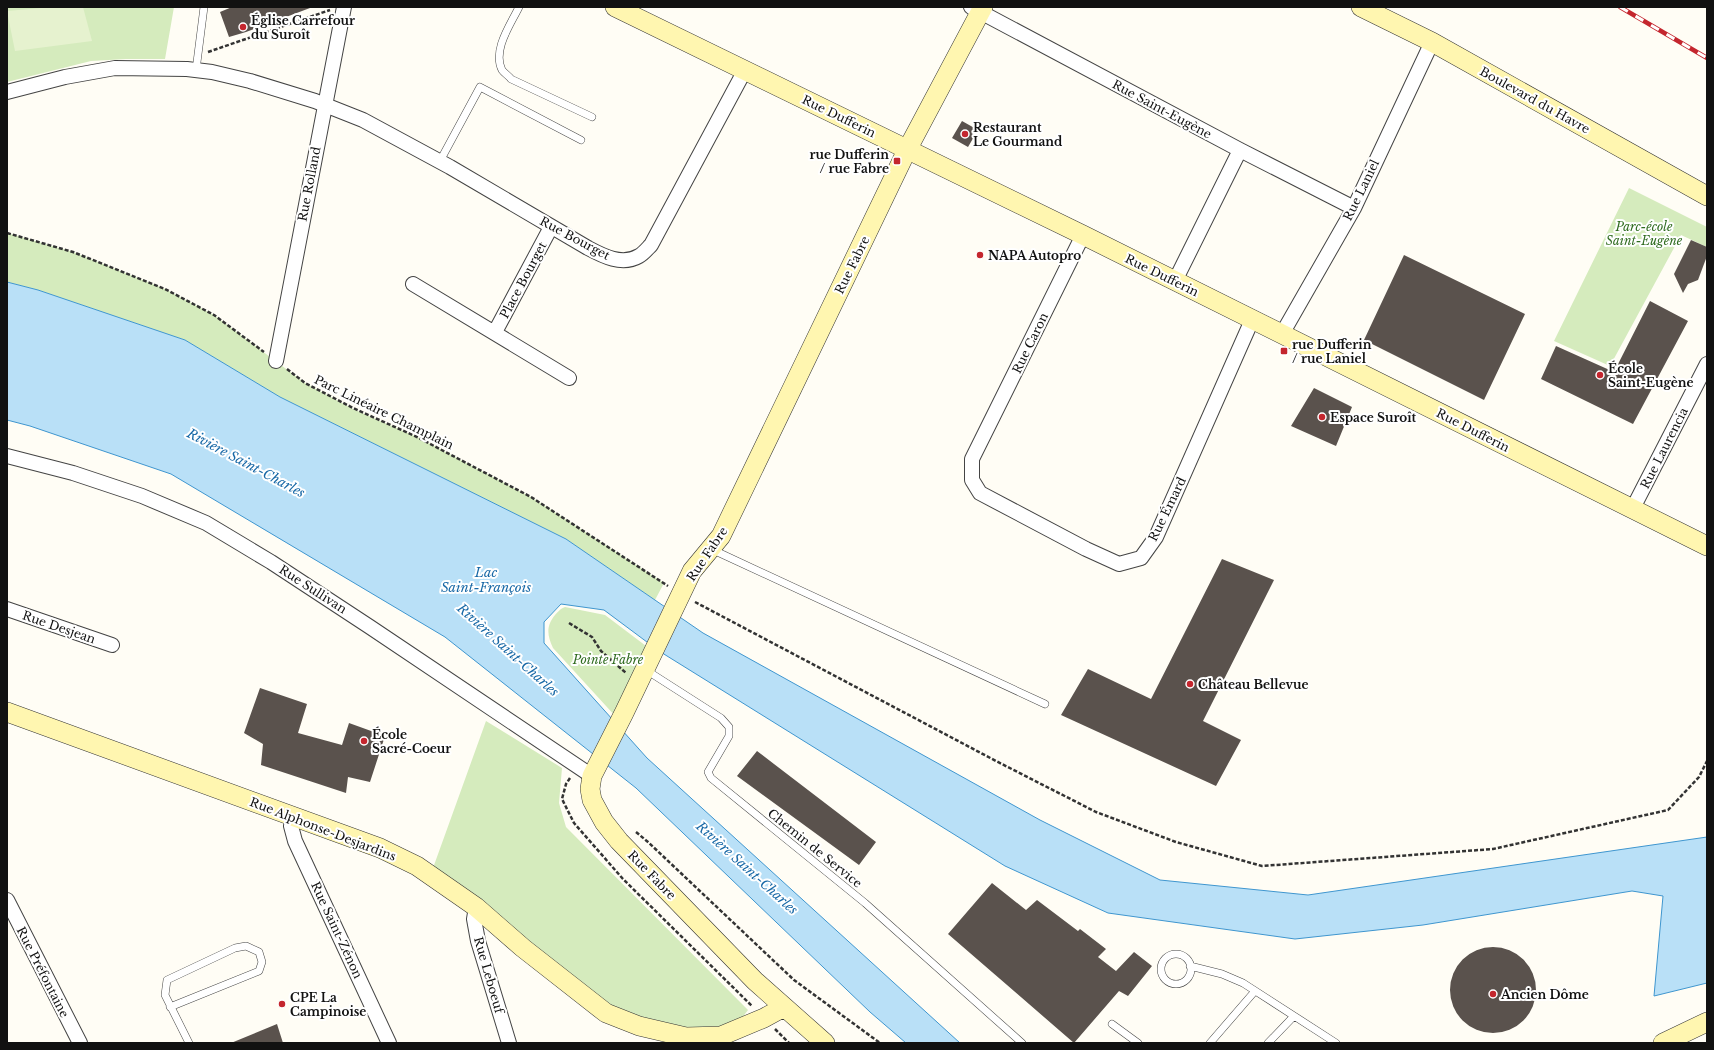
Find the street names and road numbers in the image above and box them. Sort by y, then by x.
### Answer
street label: Boulevard du Havre [1477,63,1593,137]
street label: Rue Saint-Eugène [1110,76,1214,142]
street label: Rue Dufferin [800,92,878,140]
street label: Rue Rolland [294,145,324,223]
street label: Rue Laniel [1340,157,1382,223]
street label: Rue Bourget [537,213,613,263]
street label: Rue Fabre [832,234,872,296]
street label: Place Bourget [496,239,550,321]
street label: Rue Dufferin [1123,251,1201,299]
street label: Rue Caron [1009,310,1051,376]
street label: Parc Linéaire Champlain [312,372,456,452]
street label: Rue Dufferin [1434,405,1512,455]
street label: Rue Laurencia [1637,405,1691,491]
street label: Rue Émard [1144,474,1189,544]
street label: Rue Fabre [683,524,731,584]
street label: Rue Sullivan [276,562,350,616]
street label: Rue Desjean [21,608,97,646]
street label: Rue Alphonse-Desjardins [248,794,398,864]
street label: Chemin de Service [765,805,865,891]
street label: Rue Fabre [625,847,679,903]
street label: Rue Saint-Zénon [308,879,366,981]
street label: Rue Préfontaine [14,924,72,1020]
street label: Rue Leboeuf [471,935,508,1017]

